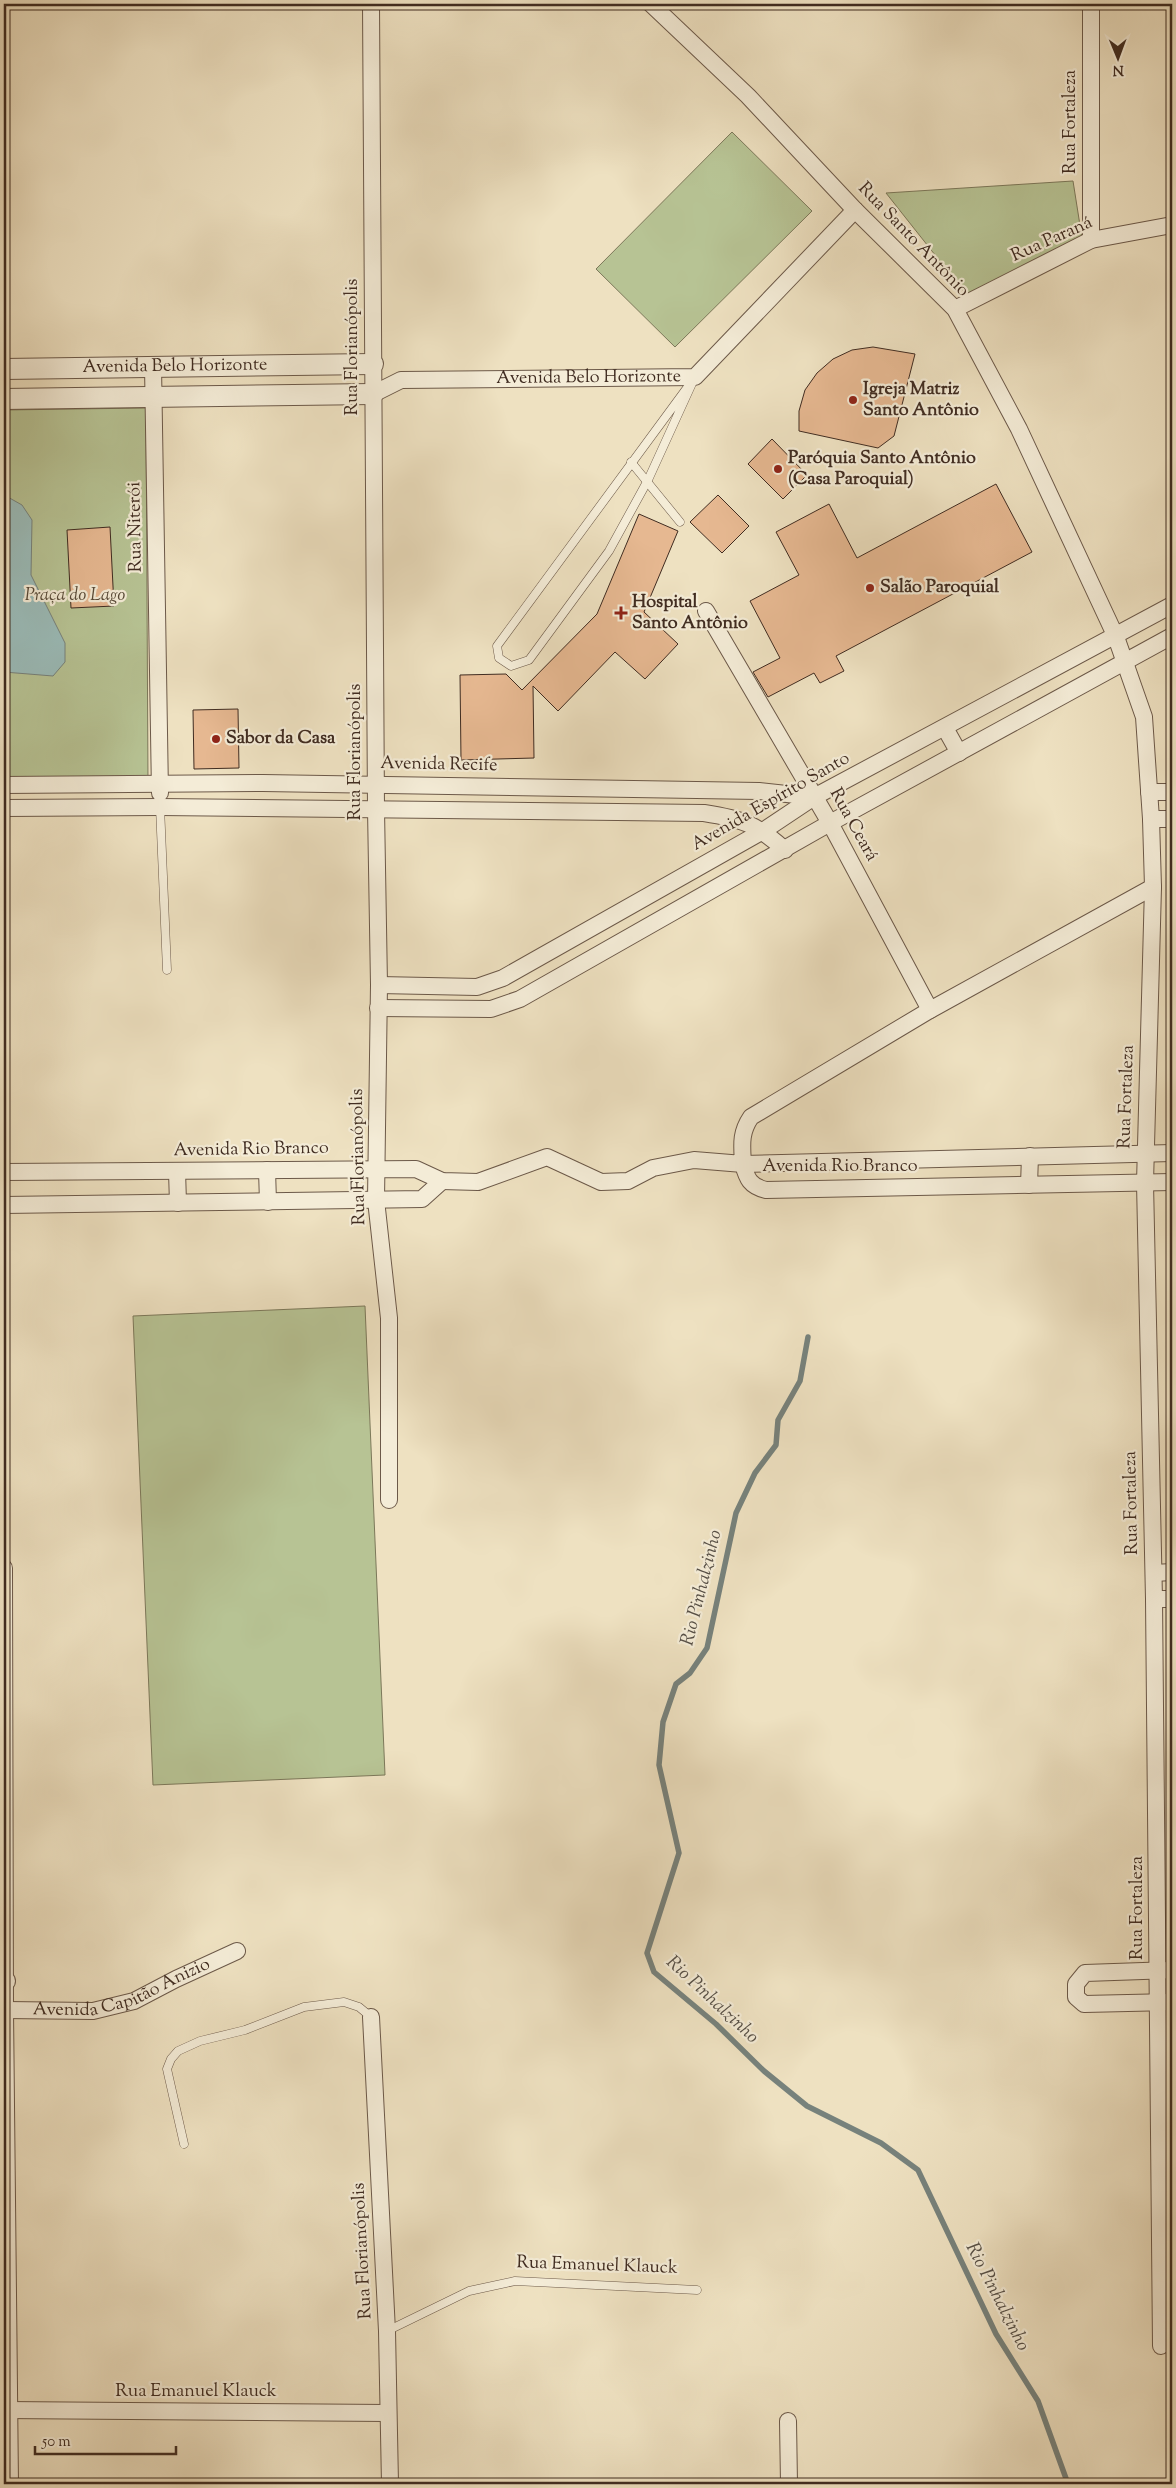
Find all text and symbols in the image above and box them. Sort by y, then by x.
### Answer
north arrow [1094,32,1144,82]
text: N [1112,59,1124,79]
street label: Rua Fortaleza [1058,70,1084,174]
street label: Rua Santo Antônio [851,177,975,303]
street label: Rua Paraná [1007,210,1097,270]
street label: Rua Florianópolis [340,279,366,415]
street label: Avenida Belo Horizonte [82,352,268,381]
street label: Avenida Belo Horizonte [496,364,681,392]
place label: Igreja Matriz Santo Antônio [863,377,979,424]
marker: Igreja Matriz Santo Antônio [847,394,859,406]
place label: Paróquia Santo Antônio (Casa Paroquial) [788,446,976,493]
marker: Paróquia Santo Antônio (Casa Paroquial) [772,463,784,475]
street label: Rua Niterói [122,482,150,572]
place label: Salão Paroquial [880,575,1000,601]
marker: Salão Paroquial [864,582,876,594]
park label: Praça do Lago [25,583,125,609]
place label: Hospital Santo Antônio [632,590,748,637]
marker: Hospital Santo Antônio [614,606,628,620]
street label: Rua Florianópolis [343,684,369,820]
place label: Sabor da Casa [226,726,336,752]
marker: Sabor da Casa [210,733,222,745]
street label: Avenida Espírito Santo [687,746,855,858]
street label: Avenida Recife [380,751,498,779]
street label: Rua Ceará [822,784,884,866]
street label: Rua Fortaleza [1112,1045,1142,1149]
street label: Rua Florianópolis [345,1088,373,1226]
street label: Avenida Rio Branco [173,1136,329,1164]
street label: Avenida Rio Branco [762,1154,918,1180]
street label: Rua Fortaleza [1118,1451,1146,1555]
water label: Rio Pinhalzinho [675,1527,729,1649]
street label: Rua Fortaleza [1125,1856,1151,1960]
water label: Rio Pinhalzinho [659,1950,765,2050]
street label: Avenida Capitão Anizio [33,1952,215,2024]
street label: Rua Florianópolis [346,2182,380,2320]
water label: Rio Pinhalzinho [958,2238,1036,2356]
street label: Rua Emanuel Klauck [516,2250,678,2282]
street label: Rua Emanuel Klauck [115,2379,277,2405]
scale bar [35,2423,176,2455]
text: 50 m [41,2432,71,2453]

